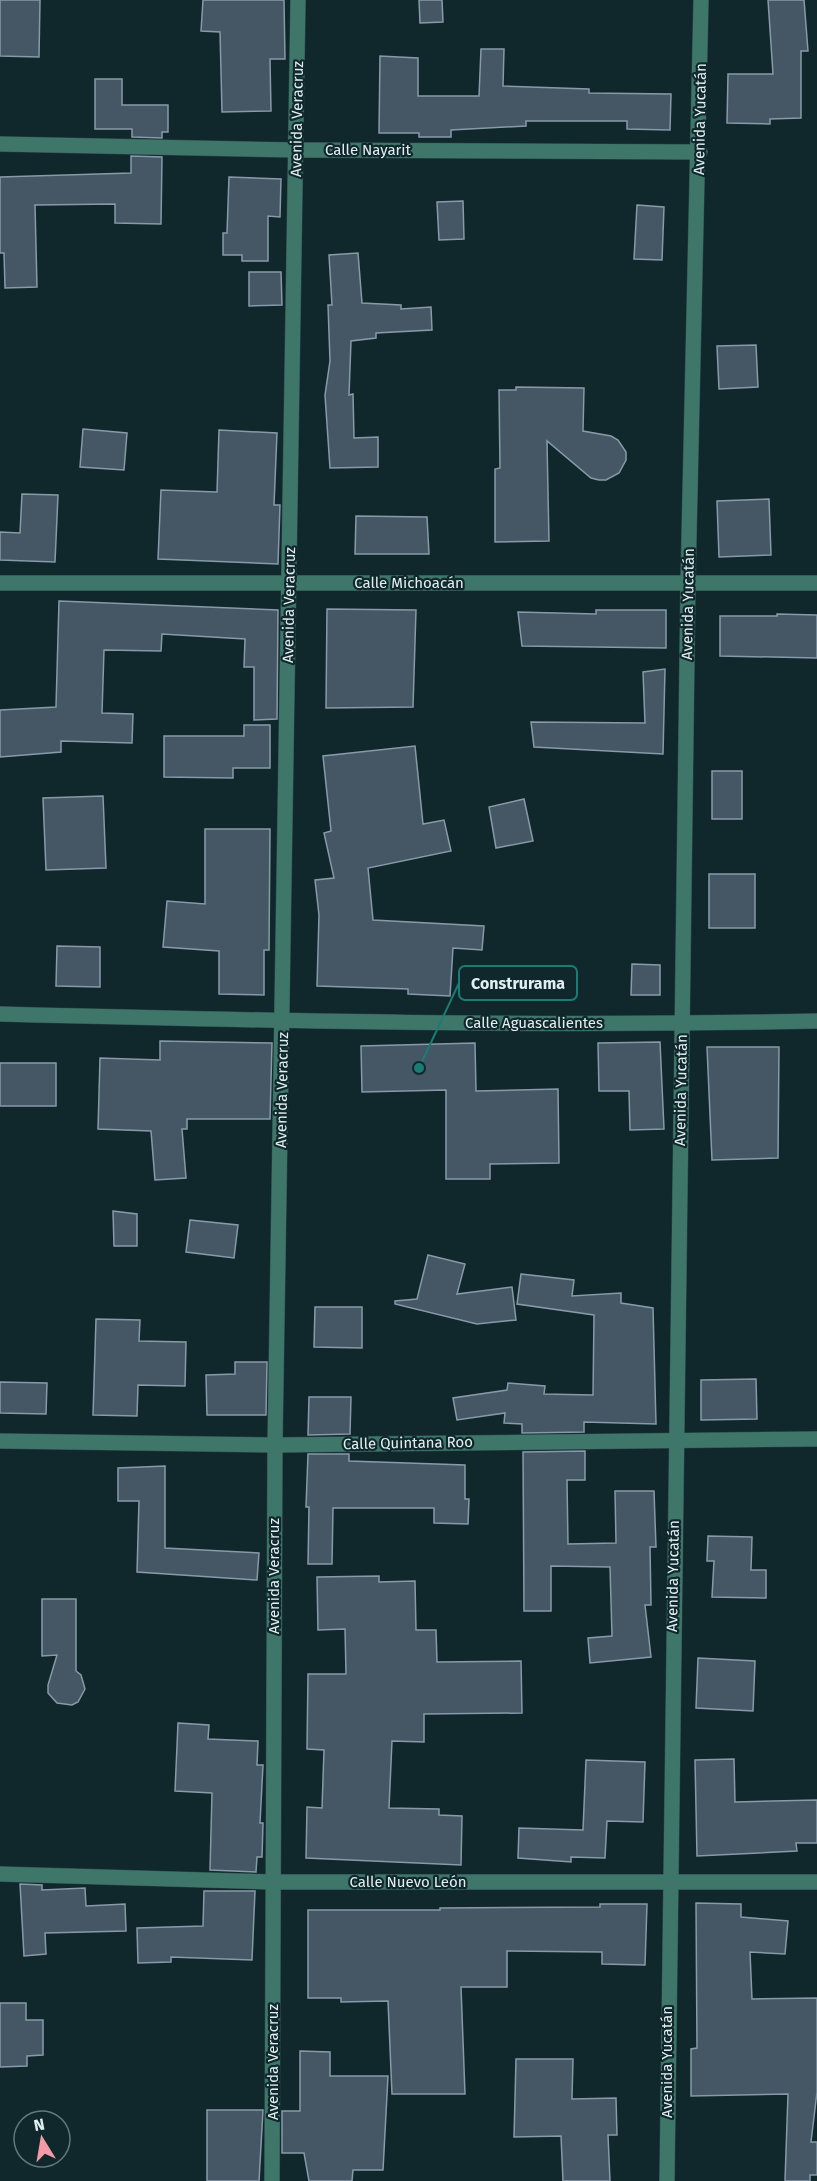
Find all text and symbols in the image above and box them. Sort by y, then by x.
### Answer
street label: Avenida Veracruz [287,60,307,177]
street label: Avenida Yucatán [690,63,710,175]
street label: Calle Nayarit [325,141,412,159]
street label: Avenida Veracruz [279,546,299,663]
street label: Avenida Yucatán [678,548,698,660]
street label: Calle Michoacán [354,574,464,592]
callout: Construrama [459,966,577,1000]
text: Construrama [471,974,565,993]
street label: Calle Aguascalientes [465,1014,603,1032]
street label: Avenida Veracruz [272,1031,292,1148]
street label: Avenida Yucatán [671,1034,691,1146]
street label: Calle Quintana Roo [343,1433,473,1453]
street label: Avenida Veracruz [265,1518,283,1634]
street label: Avenida Yucatán [663,1520,683,1632]
street label: Calle Nuevo León [349,1873,467,1891]
street label: Avenida Veracruz [264,2004,282,2120]
street label: Avenida Yucatán [658,2006,676,2118]
north arrow [12,2109,72,2169]
text: N [32,2114,46,2135]

